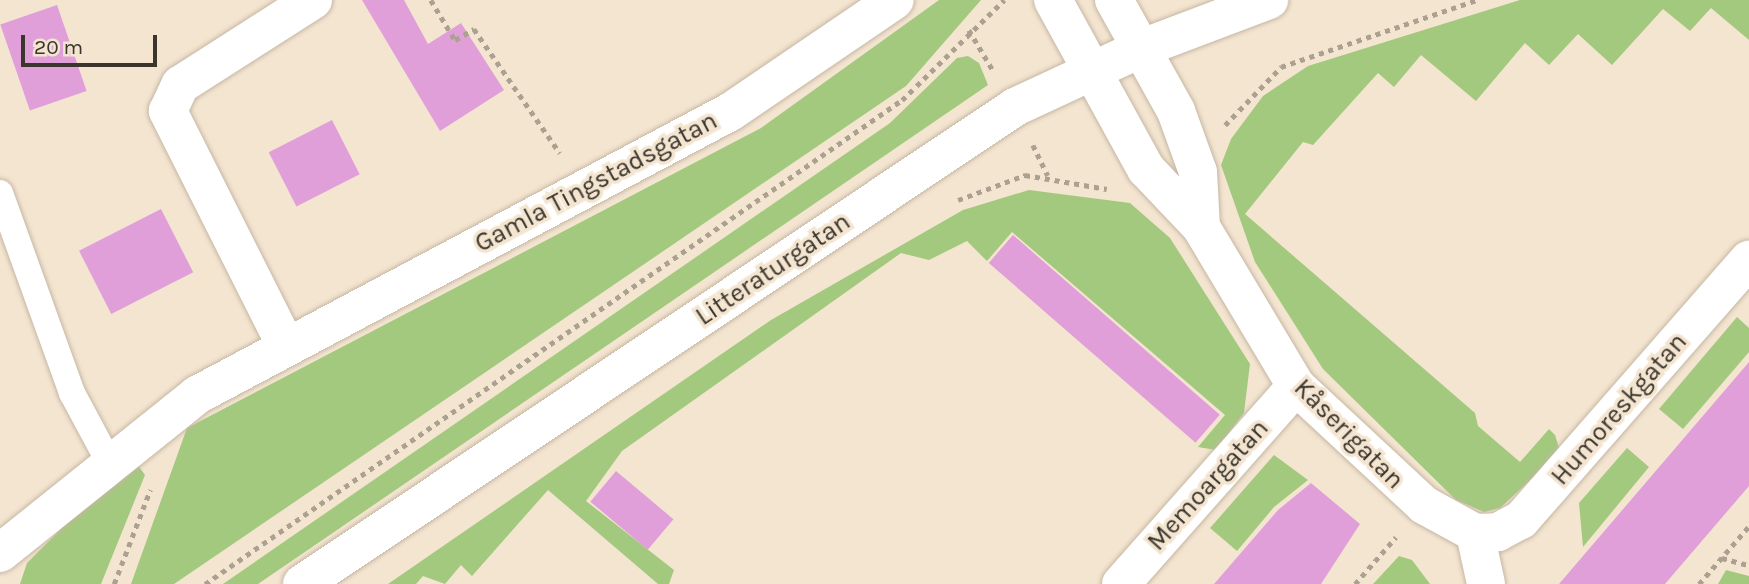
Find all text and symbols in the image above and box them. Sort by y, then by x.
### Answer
scale bar [24,21,161,65]
text: 20 m [34,35,83,59]
street label: Gamla Tingstadsgatan [470,105,722,259]
street label: Litteraturgatan [690,206,856,332]
street label: Humoreskgatan [1544,327,1694,491]
street label: Kåserigatan [1287,372,1411,496]
street label: Memoargatan [1141,413,1275,557]

